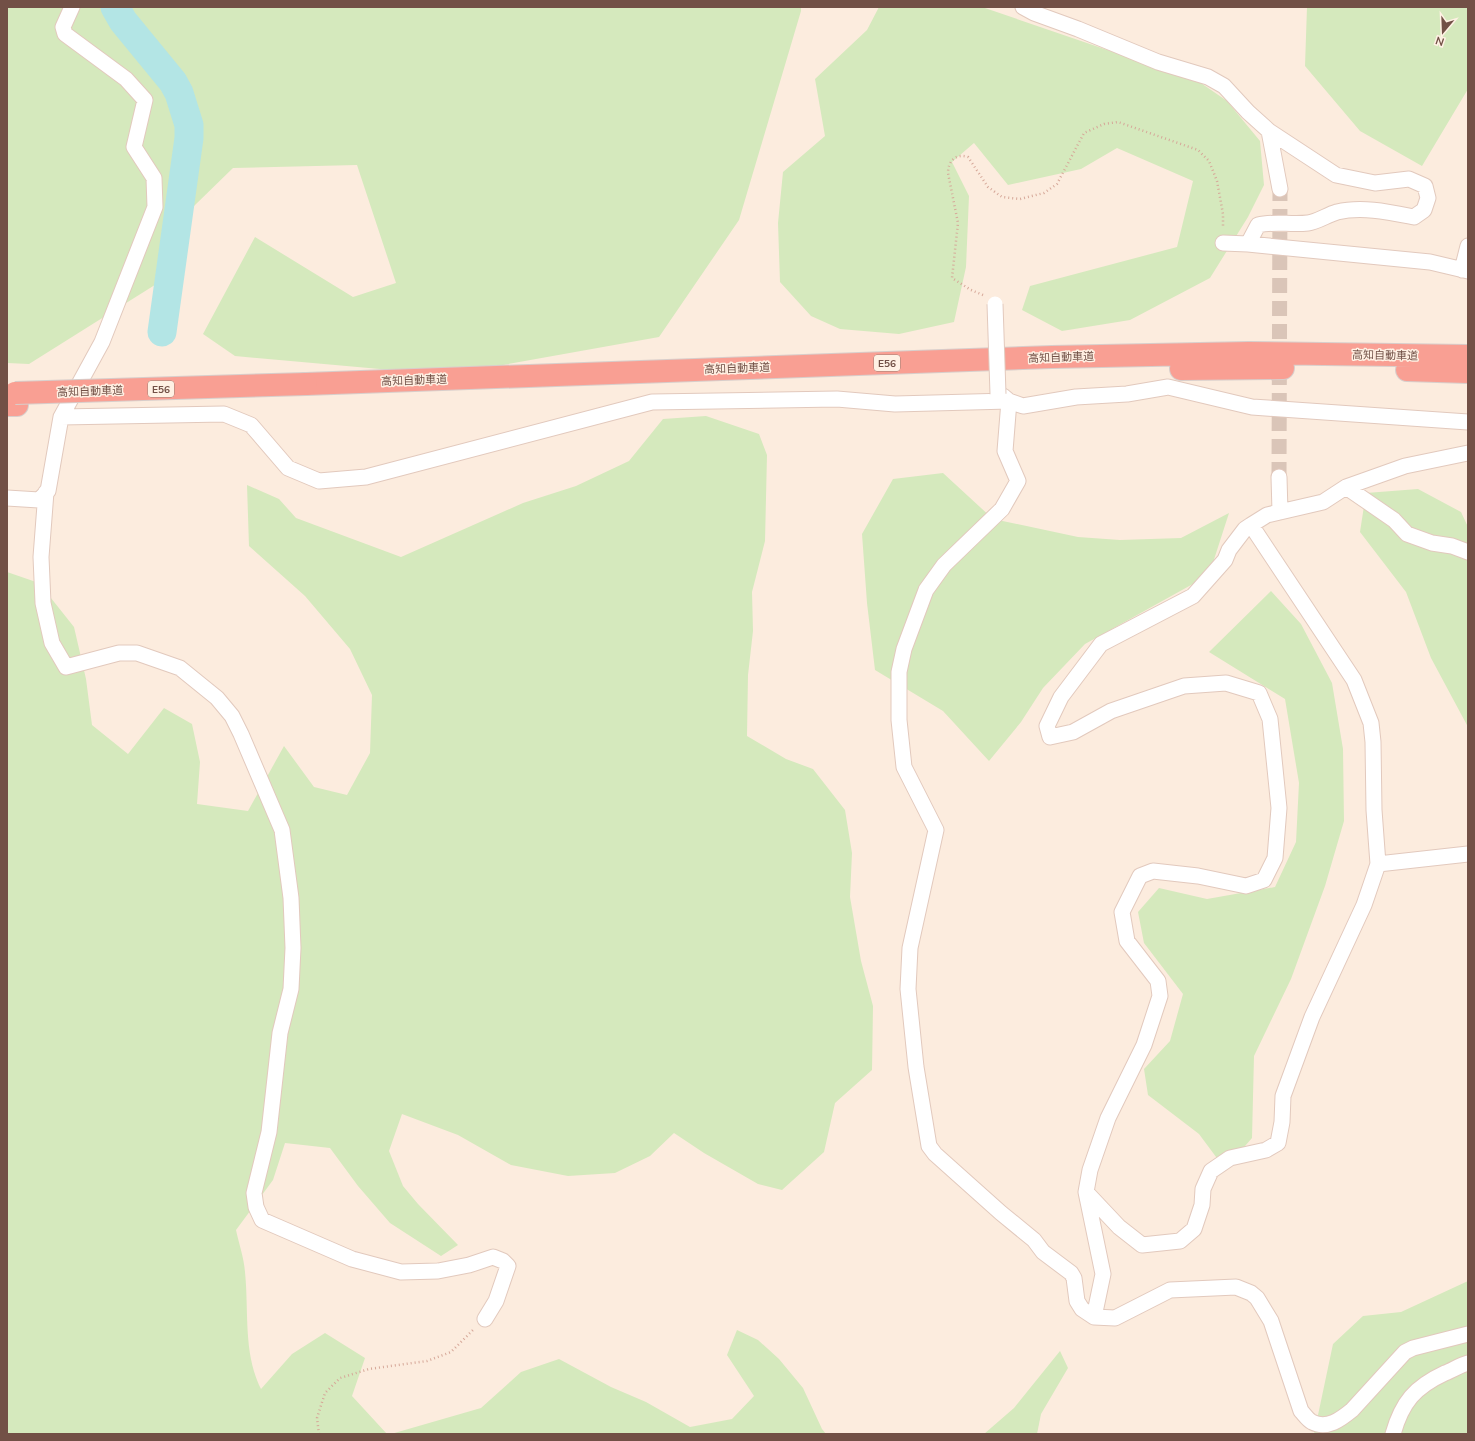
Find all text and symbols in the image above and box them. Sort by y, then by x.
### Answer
north arrow [1423,12,1463,52]
text: N [1434,33,1446,49]
street label: 高知自動車道 [1352,347,1418,363]
street label: 高知自動車道 [1028,349,1094,365]
road number: E56 [874,355,900,371]
street label: 高知自動車道 [704,360,770,376]
street label: 高知自動車道 [381,372,447,388]
road number: E56 [148,381,174,397]
street label: 高知自動車道 [57,383,123,399]

